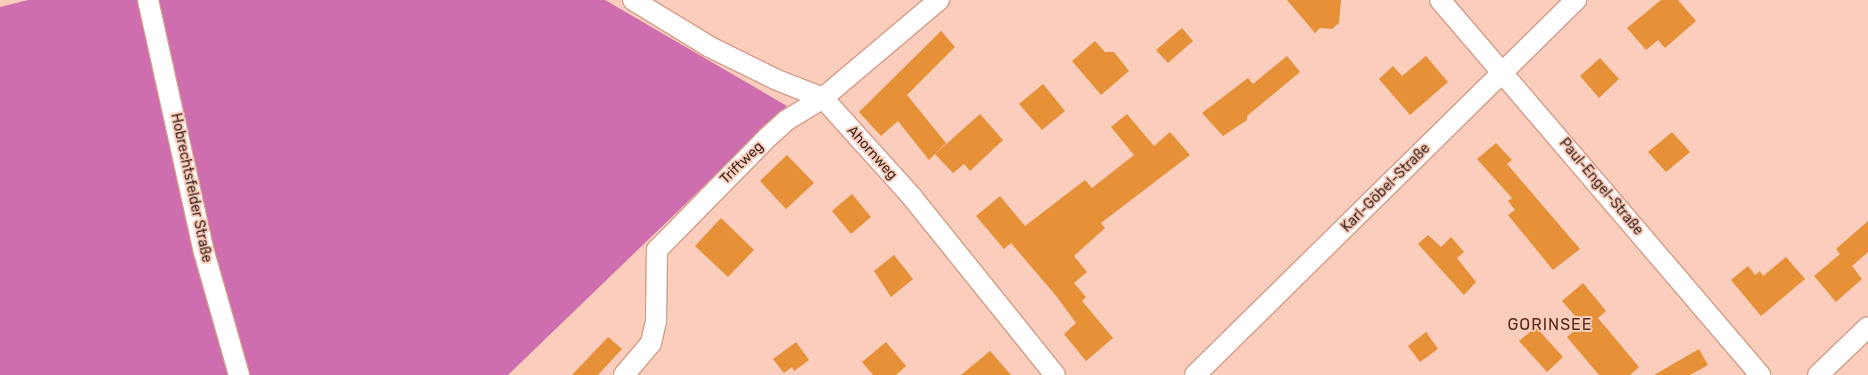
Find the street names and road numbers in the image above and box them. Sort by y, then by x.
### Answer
street label: Hobrechtsfelder Straße [167,112,215,264]
street label: Ahornweg [843,123,901,183]
street label: Paul-Engel-Straße [1556,135,1646,239]
street label: Triftweg [717,138,767,188]
street label: Karl-Göbel-Straße [1338,140,1434,236]

